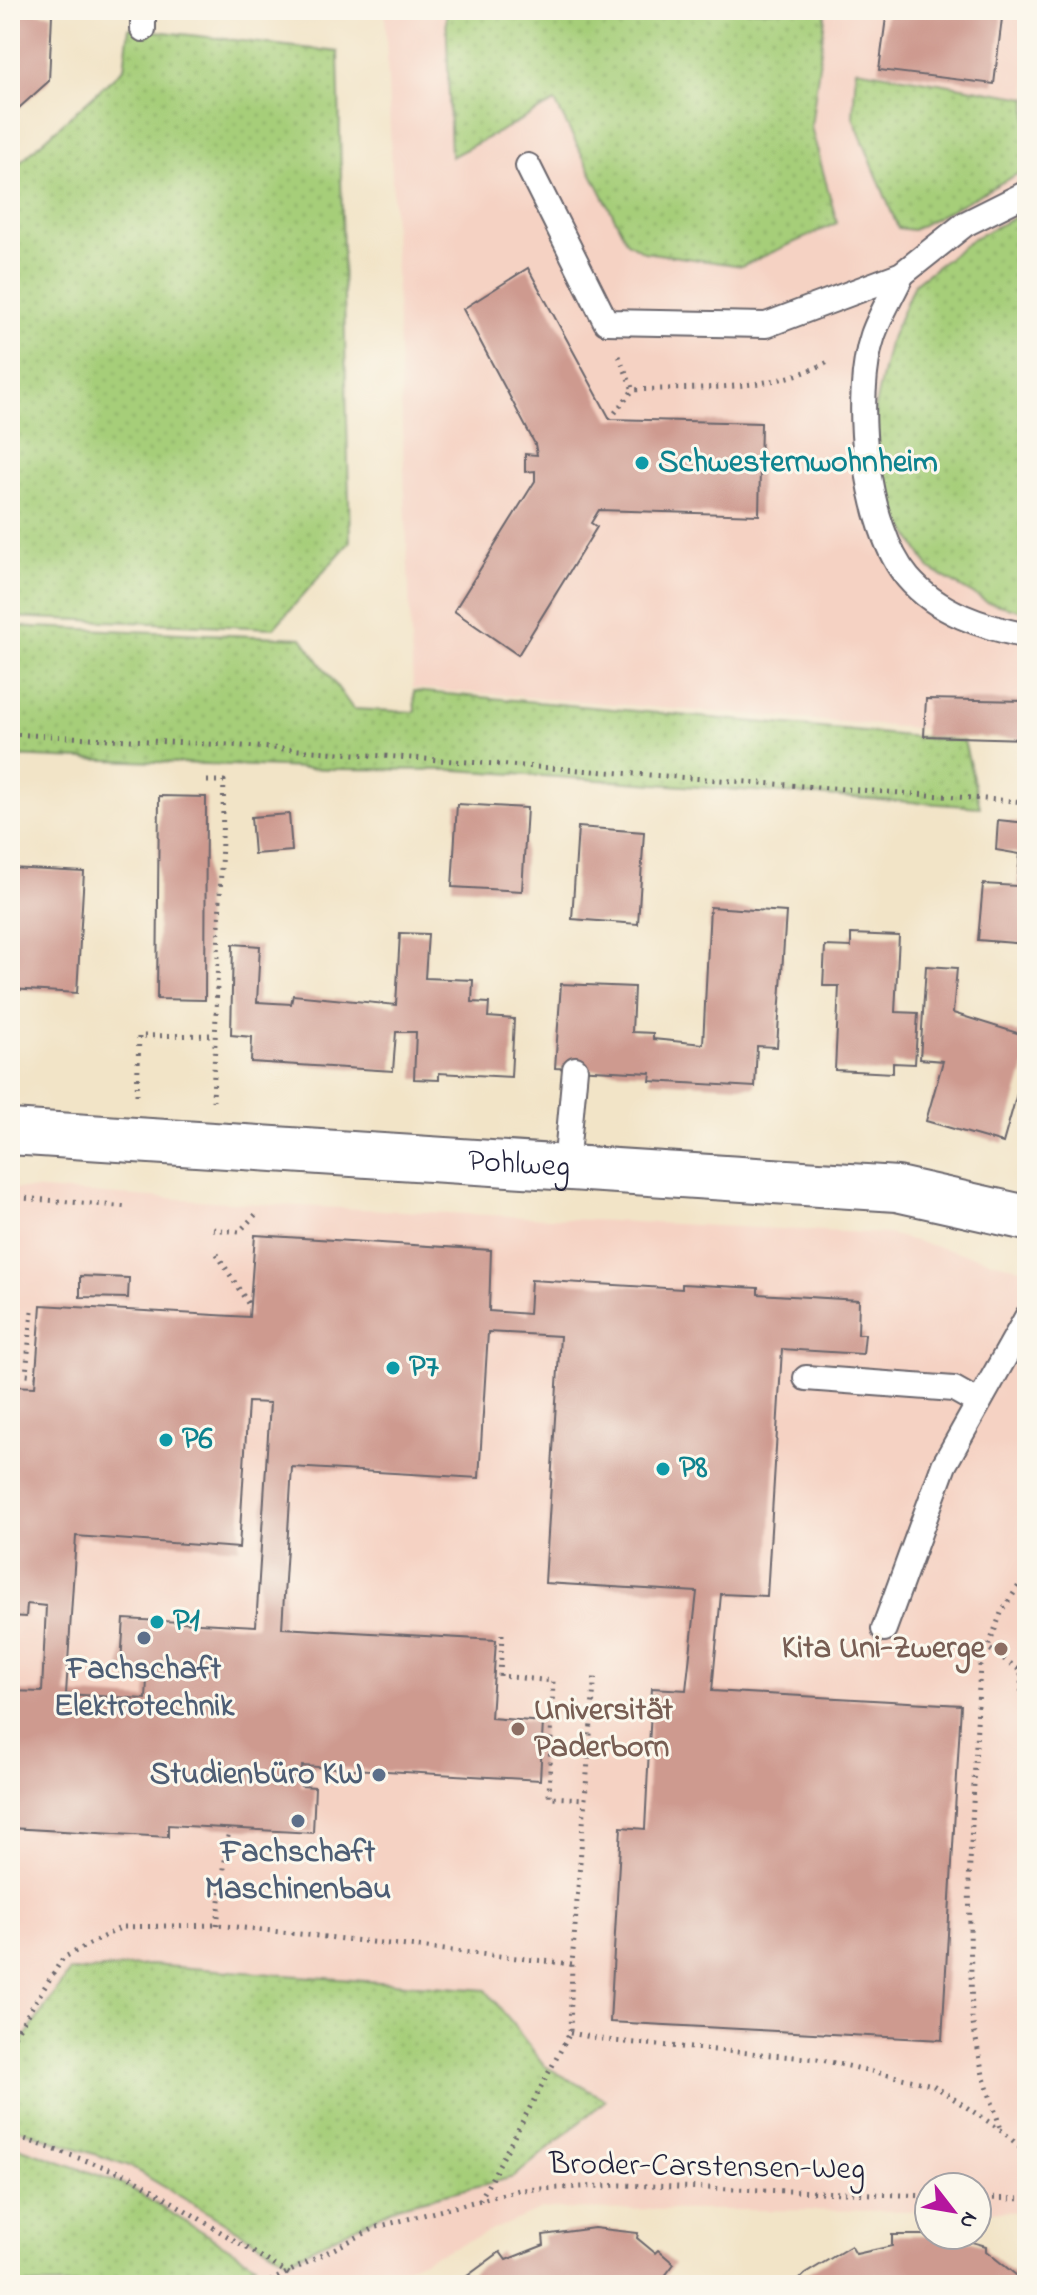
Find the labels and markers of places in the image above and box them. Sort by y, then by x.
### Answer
place label: Schwesternwohnheim [658,440,938,487]
marker: Schwesternwohnheim [633,454,651,472]
place label: P7 [409,1345,440,1392]
marker: P7 [384,1359,402,1377]
place label: P6 [182,1417,213,1464]
marker: P6 [157,1431,175,1449]
place label: P8 [679,1446,708,1493]
marker: P8 [654,1460,672,1478]
place label: P1 [173,1599,200,1646]
marker: P1 [148,1613,166,1631]
place label: Kita Uni-Zwerge [782,1626,987,1674]
marker: Fachschaft Elektrotechnik [135,1629,153,1647]
marker: Kita Uni-Zwerge [992,1640,1010,1658]
place label: Fachschaft Elektrotechnik [54,1647,235,1731]
place label: Universität Paderborn [534,1688,673,1772]
marker: Universität Paderborn [509,1720,527,1738]
place label: Studienbüro KW [150,1752,363,1799]
marker: Studienbüro KW [370,1766,388,1784]
marker: Fachschaft Maschinenbau [289,1812,307,1830]
place label: Fachschaft Maschinenbau [205,1830,391,1914]

